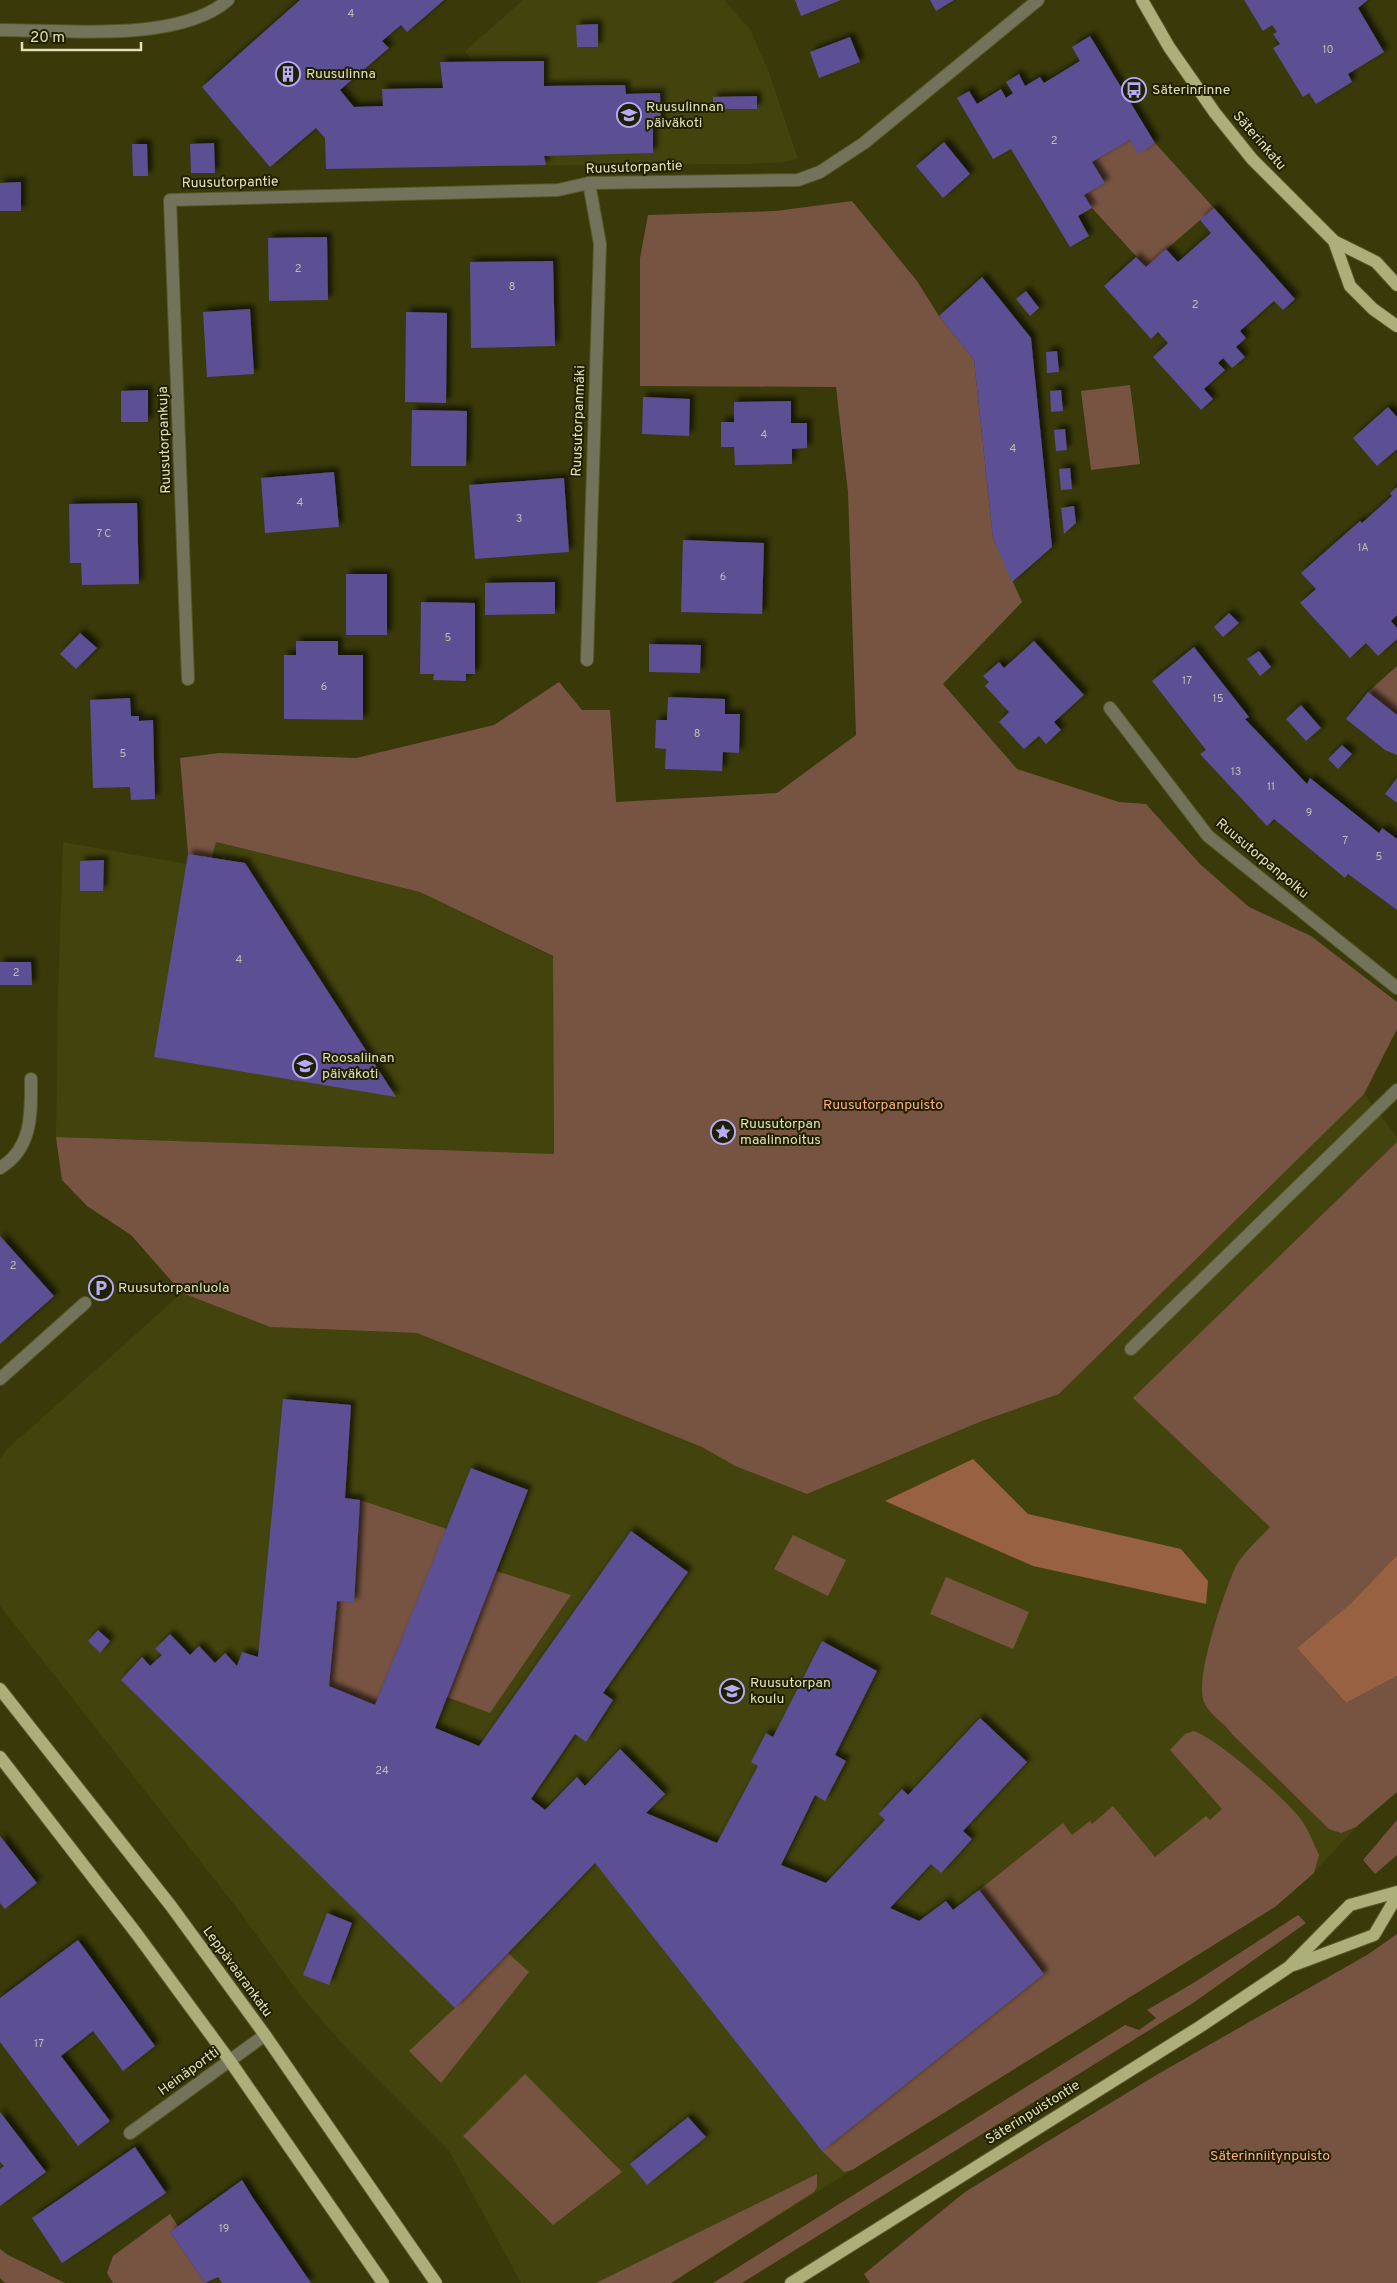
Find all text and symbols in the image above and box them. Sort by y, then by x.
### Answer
house number: 4 [348,7,355,21]
scale bar [22,20,141,52]
text: 20 m [30,29,65,48]
house number: 10 [1322,43,1334,57]
building icon: Ruusulinna [275,61,301,87]
place label: Ruusulinna [306,66,376,83]
bus stop icon: Säterinrinne [1121,77,1147,103]
place label: Säterinrinne [1152,82,1230,99]
place label: Ruusulinnan päiväkoti [646,99,724,132]
school or university icon: Ruusulinnan päiväkoti [616,102,642,128]
street label: Säterinkatu [1229,108,1289,174]
house number: 2 [1051,134,1057,148]
street label: Ruusutorpantie [585,158,683,178]
street label: Ruusutorpantie [181,174,279,192]
house number: 2 [295,262,301,276]
house number: 8 [509,280,515,294]
house number: 2 [1192,298,1198,312]
street label: Ruusutorpanmäki [569,365,589,477]
street label: Ruusutorpankuja [155,386,175,494]
house number: 4 [761,428,768,442]
house number: 4 [1010,442,1017,456]
house number: 4 [297,496,304,510]
house number: 3 [516,512,522,526]
house number: 7 C [96,527,112,541]
house number: 1A [1357,541,1369,555]
house number: 6 [720,570,726,584]
house number: 5 [445,631,452,645]
house number: 17 [1182,674,1192,688]
house number: 6 [321,680,327,694]
house number: 15 [1213,692,1224,706]
house number: 8 [694,727,700,741]
house number: 5 [120,747,127,761]
house number: 13 [1231,765,1241,779]
house number: 11 [1267,780,1275,794]
house number: 9 [1306,806,1312,820]
street label: Ruusutorpanpolku [1212,815,1312,903]
house number: 7 [1342,834,1348,848]
house number: 5 [1376,850,1383,864]
house number: 4 [236,953,243,967]
house number: 2 [13,966,19,980]
place label: Roosaliinan päiväkoti [322,1050,395,1083]
school or university icon: Roosaliinan päiväkoti [292,1053,318,1079]
park label: Ruusutorpanpuisto [823,1097,943,1114]
place label: Ruusutorpan maalinnoitus [740,1116,821,1149]
place icon: Ruusutorpan maalinnoitus [710,1119,736,1145]
house number: 2 [10,1259,16,1273]
parking icon: Ruusutorpanluola [88,1275,114,1301]
place label: Ruusutorpanluola [118,1280,229,1297]
place label: Ruusutorpan koulu [750,1675,831,1708]
school or university icon: Ruusutorpan koulu [719,1678,745,1704]
house number: 24 [375,1764,389,1778]
street label: Leppävaarankatu [198,1923,276,2021]
house number: 17 [34,2037,44,2051]
street label: Heinäportti [155,2044,223,2100]
street label: Säterinpuistontie [983,2077,1083,2149]
park label: Säterinniitynpuisto [1210,2148,1330,2165]
house number: 19 [219,2222,229,2236]

